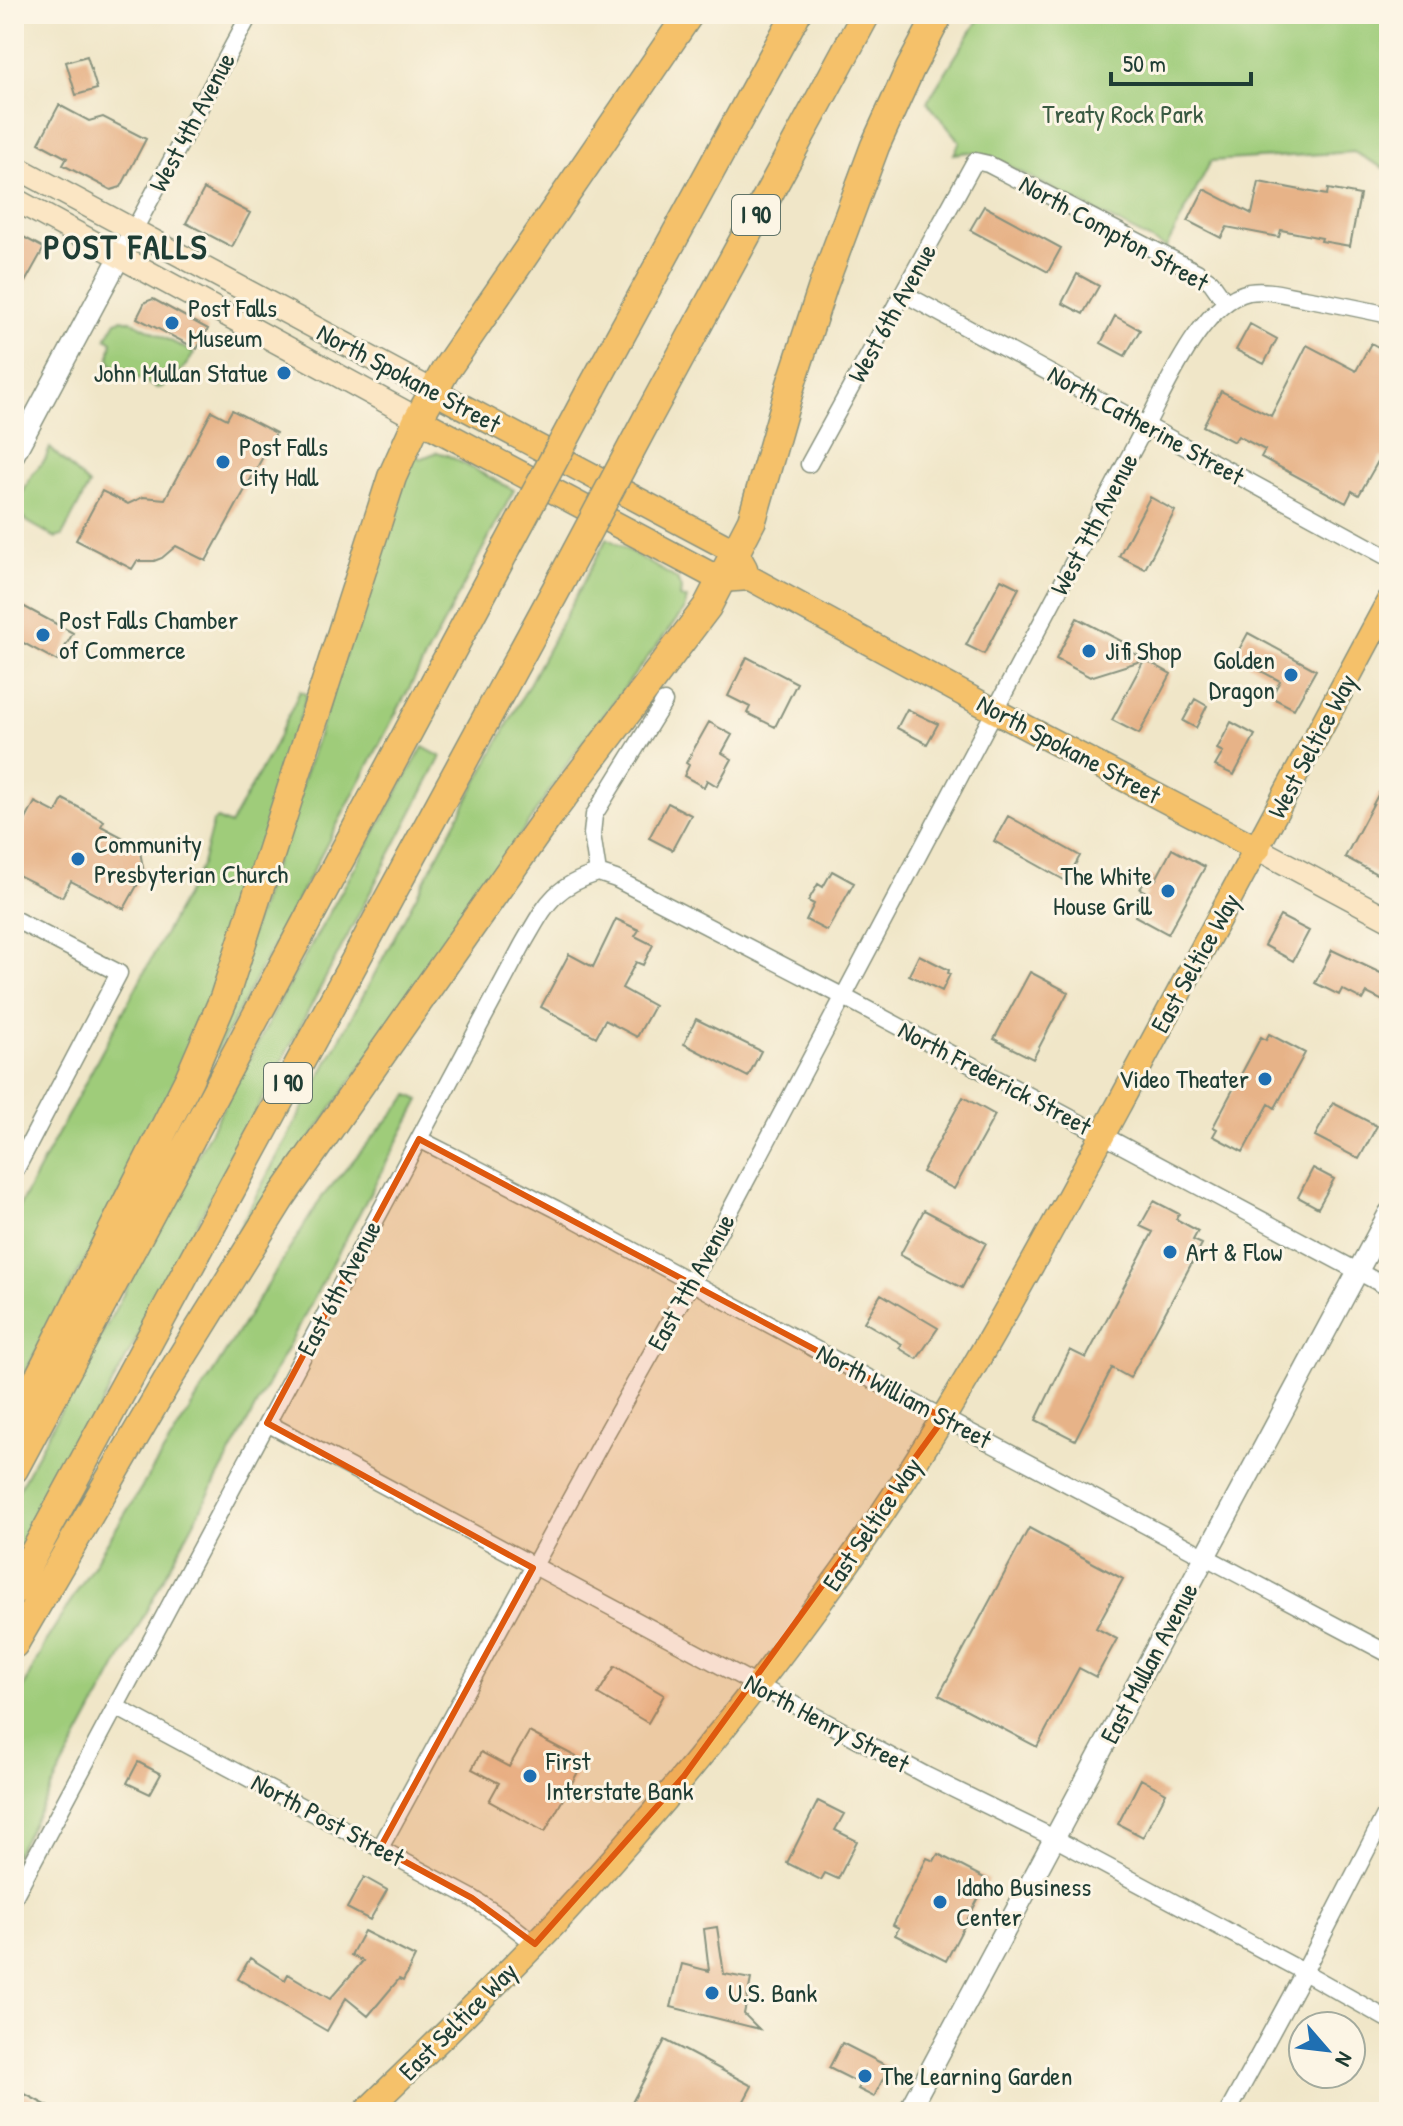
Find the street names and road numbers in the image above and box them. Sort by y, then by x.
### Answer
street label: West 4th Avenue [140,46,243,197]
street label: North Compton Street [1013,166,1216,300]
road number: I 90 [732,195,780,235]
street label: West 6th Avenue [839,237,944,388]
street label: North Spokane Street [311,314,508,441]
street label: North Catherine Street [1042,356,1252,494]
street label: West 7th Avenue [1041,447,1146,601]
street label: West Seltice Way [1259,667,1364,824]
street label: North Spokane Street [971,685,1168,812]
street label: East Seltice Way [1142,887,1247,1039]
street label: North Frederick Street [893,1012,1099,1144]
road number: I 90 [264,1063,312,1103]
street label: East 7th Avenue [639,1207,743,1356]
street label: East 6th Avenue [288,1214,389,1362]
street label: North William Street [811,1335,999,1457]
street label: East Seltice Way [814,1450,929,1597]
street label: East Mullan Avenue [1091,1576,1206,1749]
street label: North Henry Street [739,1664,917,1781]
street label: North Post Street [246,1765,412,1875]
street label: East Seltice Way [391,1954,525,2088]

